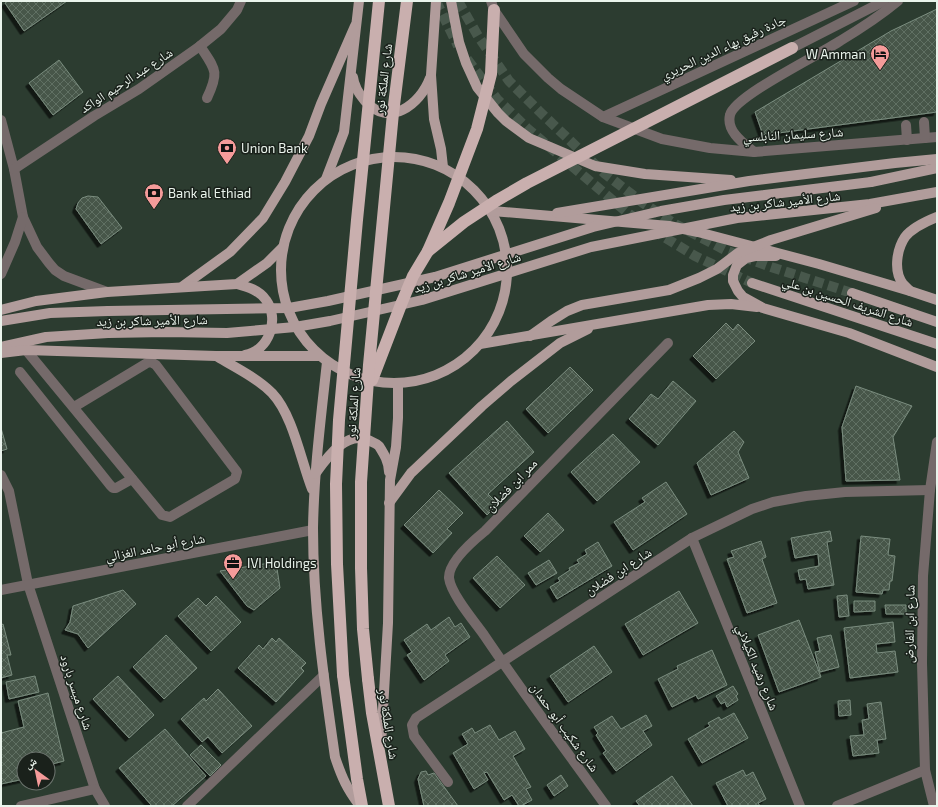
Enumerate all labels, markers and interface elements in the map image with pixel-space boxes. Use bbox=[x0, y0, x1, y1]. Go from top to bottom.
street label: جادة رفيق بهاء الدين الحريري bbox=[658, 11, 790, 86]
street label: شارع الملكة نور bbox=[371, 43, 397, 117]
hotel icon: W Amman bbox=[869, 43, 891, 71]
street label: شارع عبد الرحيم الواكد bbox=[77, 44, 176, 118]
place label: W Amman bbox=[806, 46, 866, 62]
street label: شارع سليمان النابلسي bbox=[742, 123, 844, 148]
bank icon: Union Bank bbox=[216, 137, 238, 165]
place label: Union Bank bbox=[241, 140, 308, 156]
bank icon: Bank al Ethiad bbox=[143, 182, 165, 210]
place label: Bank al Ethiad bbox=[168, 185, 251, 201]
street label: شارع الأمير شاكر بن زيد bbox=[729, 187, 841, 217]
street label: شارع الأمير شاكر بن زيد bbox=[411, 248, 523, 298]
street label: شارع الشريف الحسين بن علي bbox=[780, 272, 915, 333]
street label: شارع الأمير شاكر بن زيد bbox=[96, 311, 208, 331]
street label: شارع الملكة نور bbox=[342, 367, 365, 440]
street label: ممر ابن فضلان bbox=[482, 455, 541, 516]
street label: شارع أبو حامد الغزالي bbox=[104, 530, 207, 568]
street label: شارع ابن فضلان bbox=[582, 544, 655, 600]
office icon: IVI Holdings bbox=[222, 552, 244, 580]
place label: IVI Holdings bbox=[247, 555, 317, 571]
street label: شارع ابن الفارض bbox=[900, 585, 920, 663]
street label: شارع رشيد الكيلاني bbox=[730, 621, 783, 714]
street label: شارع ميسر بارود bbox=[55, 652, 97, 732]
street label: شارع شكيب أبو حمدان bbox=[526, 679, 603, 776]
street label: شارع الملكة نور bbox=[373, 686, 402, 761]
north arrow bbox=[16, 751, 56, 791]
text: ش bbox=[22, 753, 40, 773]

